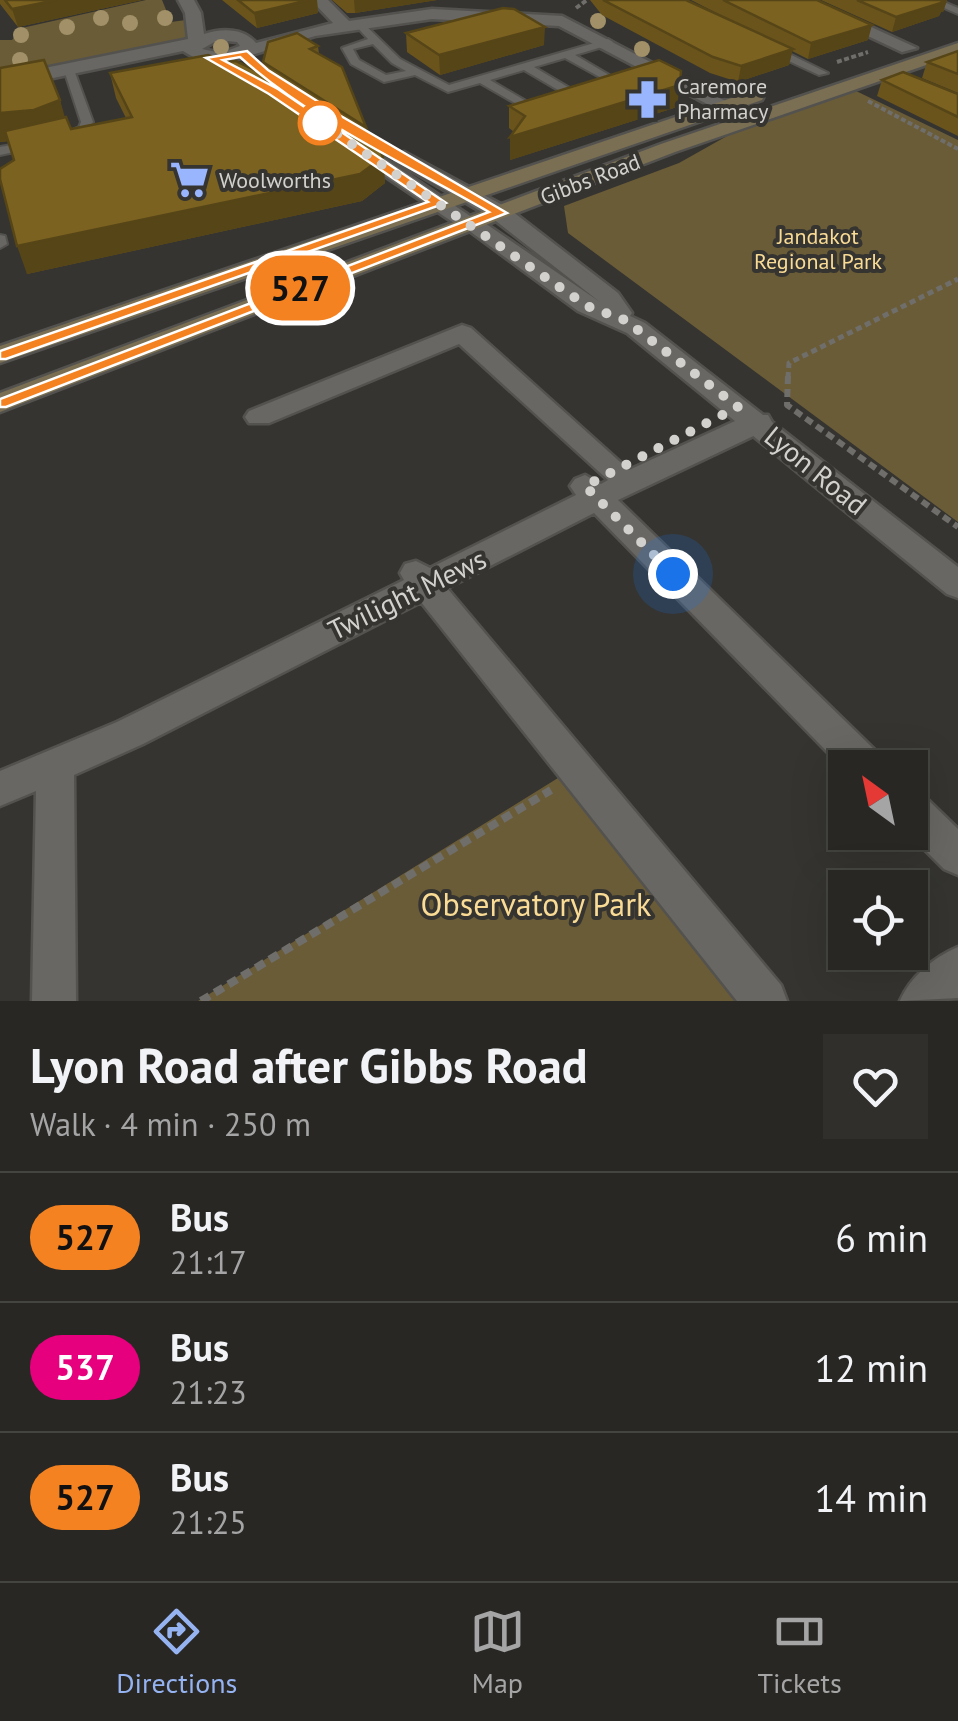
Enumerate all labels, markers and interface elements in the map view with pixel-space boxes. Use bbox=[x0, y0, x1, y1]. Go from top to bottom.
place label: Caremore Pharmacy bbox=[677, 72, 769, 125]
pharmacy icon: Caremore Pharmacy bbox=[626, 78, 668, 120]
unlabelled marker bbox=[299, 102, 341, 144]
street label: Gibbs Road bbox=[536, 147, 644, 211]
supermarket icon: Woolworths bbox=[168, 159, 210, 201]
place label: Woolworths bbox=[219, 166, 331, 194]
park label: Jandakot Regional Park bbox=[754, 222, 883, 275]
line badge: 527 bbox=[242, 256, 358, 320]
text: 527 bbox=[270, 265, 330, 311]
street label: Lyon Road bbox=[757, 417, 875, 523]
street label: Twilight Mews bbox=[322, 540, 492, 648]
your location bbox=[648, 549, 698, 599]
north arrow bbox=[828, 750, 928, 850]
map controls bbox=[828, 750, 928, 970]
button: locate bbox=[828, 870, 928, 970]
park label: Observatory Park bbox=[421, 883, 652, 925]
text: Lyon Road after Gibbs Road bbox=[30, 1034, 588, 1096]
button: heart bbox=[823, 1034, 928, 1139]
text: Walk · 4 min · 250 m bbox=[30, 1103, 311, 1145]
text: Bus bbox=[170, 1192, 229, 1241]
text: 6 min bbox=[835, 1213, 928, 1262]
text: 527 bbox=[55, 1214, 115, 1260]
text: 21:17 bbox=[170, 1241, 247, 1283]
text: Bus bbox=[170, 1322, 229, 1371]
text: 12 min bbox=[815, 1343, 928, 1392]
text: 537 bbox=[55, 1344, 115, 1390]
text: 21:23 bbox=[170, 1371, 247, 1413]
text: Bus bbox=[170, 1452, 229, 1501]
text: 14 min bbox=[815, 1473, 928, 1522]
text: 527 bbox=[55, 1474, 115, 1520]
text: 21:25 bbox=[170, 1501, 247, 1543]
tab: Directions bbox=[116, 1604, 237, 1701]
tab: Map bbox=[470, 1604, 525, 1701]
tab: Tickets bbox=[757, 1604, 842, 1701]

